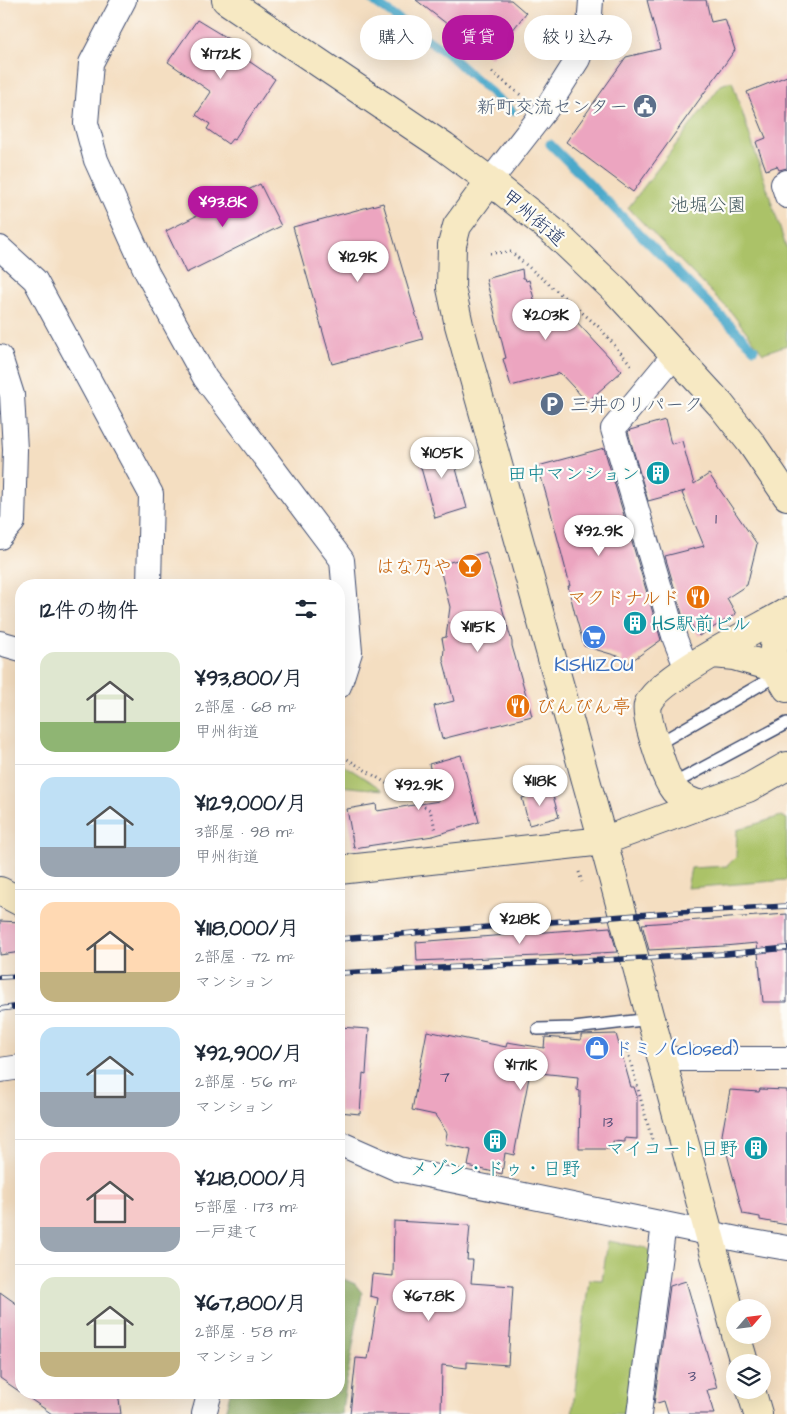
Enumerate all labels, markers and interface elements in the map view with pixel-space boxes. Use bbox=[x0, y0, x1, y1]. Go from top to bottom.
chip: 購入 bbox=[360, 15, 432, 60]
chip: 賃貸 bbox=[442, 15, 514, 60]
chip: 絞り込み bbox=[524, 15, 632, 60]
pin: ¥172K bbox=[186, 38, 256, 80]
text: ¥172K bbox=[201, 43, 241, 65]
public building icon: 新町交流センター bbox=[632, 93, 658, 119]
place label: 新町交流センター bbox=[477, 94, 628, 121]
street label: 甲州街道 bbox=[495, 183, 571, 253]
pin: ¥93.8K bbox=[182, 186, 264, 228]
text: ¥93.8K bbox=[199, 191, 247, 213]
park label: 池堀公園 bbox=[670, 192, 746, 219]
pin: ¥129K bbox=[323, 240, 393, 283]
text: ¥129K bbox=[339, 246, 377, 268]
pin: ¥203K bbox=[511, 298, 581, 341]
text: ¥203K bbox=[523, 304, 569, 326]
parking icon: 三井のリパーク bbox=[539, 391, 565, 417]
place label: 三井のリパーク bbox=[570, 392, 703, 419]
pin: ¥105K bbox=[407, 436, 477, 479]
text: ¥105K bbox=[421, 442, 463, 464]
building icon: 田中マンション bbox=[645, 460, 671, 486]
place label: 田中マンション bbox=[508, 461, 640, 488]
house number: 1 bbox=[715, 508, 717, 530]
pin: ¥92.9K bbox=[558, 514, 640, 557]
text: ¥92.9K bbox=[575, 520, 623, 542]
bar icon: はな乃や bbox=[457, 553, 483, 579]
place label: はな乃や bbox=[376, 554, 452, 581]
restaurant icon: マクドナルド bbox=[685, 584, 711, 610]
place label: マクドナルド bbox=[568, 585, 680, 612]
icon: filters bbox=[292, 595, 320, 623]
text: 12件の物件 bbox=[40, 596, 139, 625]
pin: ¥115K bbox=[443, 610, 513, 653]
building icon: HS駅前ビル bbox=[622, 610, 648, 636]
place label: HS駅前ビル bbox=[652, 611, 751, 638]
text: ¥115K bbox=[461, 616, 495, 638]
supermarket icon: KISHIZOU bbox=[581, 624, 607, 650]
place label: KISHIZOU bbox=[554, 652, 634, 679]
text: ¥93,800/月 bbox=[195, 664, 303, 693]
icon: home bbox=[80, 672, 140, 732]
restaurant icon: びんびん亭 bbox=[505, 693, 531, 719]
place label: びんびん亭 bbox=[536, 694, 631, 721]
text: 2部屋 · 68 m² bbox=[195, 696, 297, 718]
text: 甲州街道 bbox=[195, 721, 259, 743]
pin: ¥118K bbox=[505, 764, 575, 807]
pin: ¥92.9K bbox=[378, 768, 460, 811]
text: ¥118K bbox=[524, 770, 556, 792]
text: ¥92.9K bbox=[395, 774, 443, 796]
text: ¥129,000/月 bbox=[195, 789, 307, 818]
icon: home bbox=[80, 797, 140, 857]
text: 3部屋 · 98 m² bbox=[195, 821, 295, 843]
text: 甲州街道 bbox=[195, 846, 259, 868]
pin: ¥218K bbox=[485, 902, 555, 945]
text: ¥218K bbox=[500, 908, 540, 930]
text: ¥118,000/月 bbox=[195, 914, 299, 943]
icon: home bbox=[80, 922, 140, 982]
text: 2部屋 · 72 m² bbox=[195, 946, 295, 968]
text: マンション bbox=[195, 971, 274, 993]
shop icon: ドミノ(closed) bbox=[584, 1035, 610, 1061]
place label: ドミノ(closed) bbox=[614, 1036, 739, 1063]
text: ¥92,900/月 bbox=[195, 1039, 303, 1068]
icon: home bbox=[80, 1047, 140, 1107]
pin: ¥171K bbox=[486, 1048, 556, 1091]
text: ¥171K bbox=[505, 1054, 537, 1076]
house number: 7 bbox=[440, 1066, 450, 1088]
text: 2部屋 · 56 m² bbox=[195, 1071, 297, 1093]
text: マンション bbox=[195, 1096, 274, 1118]
house number: 13 bbox=[603, 1111, 613, 1133]
building icon: メゾン・ドゥ・日野 bbox=[482, 1128, 508, 1154]
building icon: マイコート日野 bbox=[743, 1135, 769, 1161]
place label: マイコート日野 bbox=[606, 1136, 738, 1163]
place label: メゾン・ドゥ・日野 bbox=[409, 1156, 581, 1183]
text: ¥218,000/月 bbox=[195, 1164, 309, 1193]
icon: home bbox=[80, 1172, 140, 1232]
text: 5部屋 · 173 m² bbox=[195, 1196, 298, 1218]
text: 一戸建て bbox=[195, 1221, 259, 1243]
pin: ¥67.8K bbox=[388, 1280, 470, 1322]
text: ¥67.8K bbox=[404, 1285, 454, 1307]
text: ¥67,800/月 bbox=[195, 1289, 307, 1318]
icon: home bbox=[80, 1297, 140, 1357]
north arrow bbox=[726, 1299, 771, 1344]
map controls bbox=[726, 1299, 771, 1399]
text: 2部屋 · 58 m² bbox=[195, 1321, 298, 1343]
text: マンション bbox=[195, 1346, 274, 1368]
button: layers bbox=[726, 1354, 771, 1399]
house number: 3 bbox=[688, 1365, 696, 1387]

